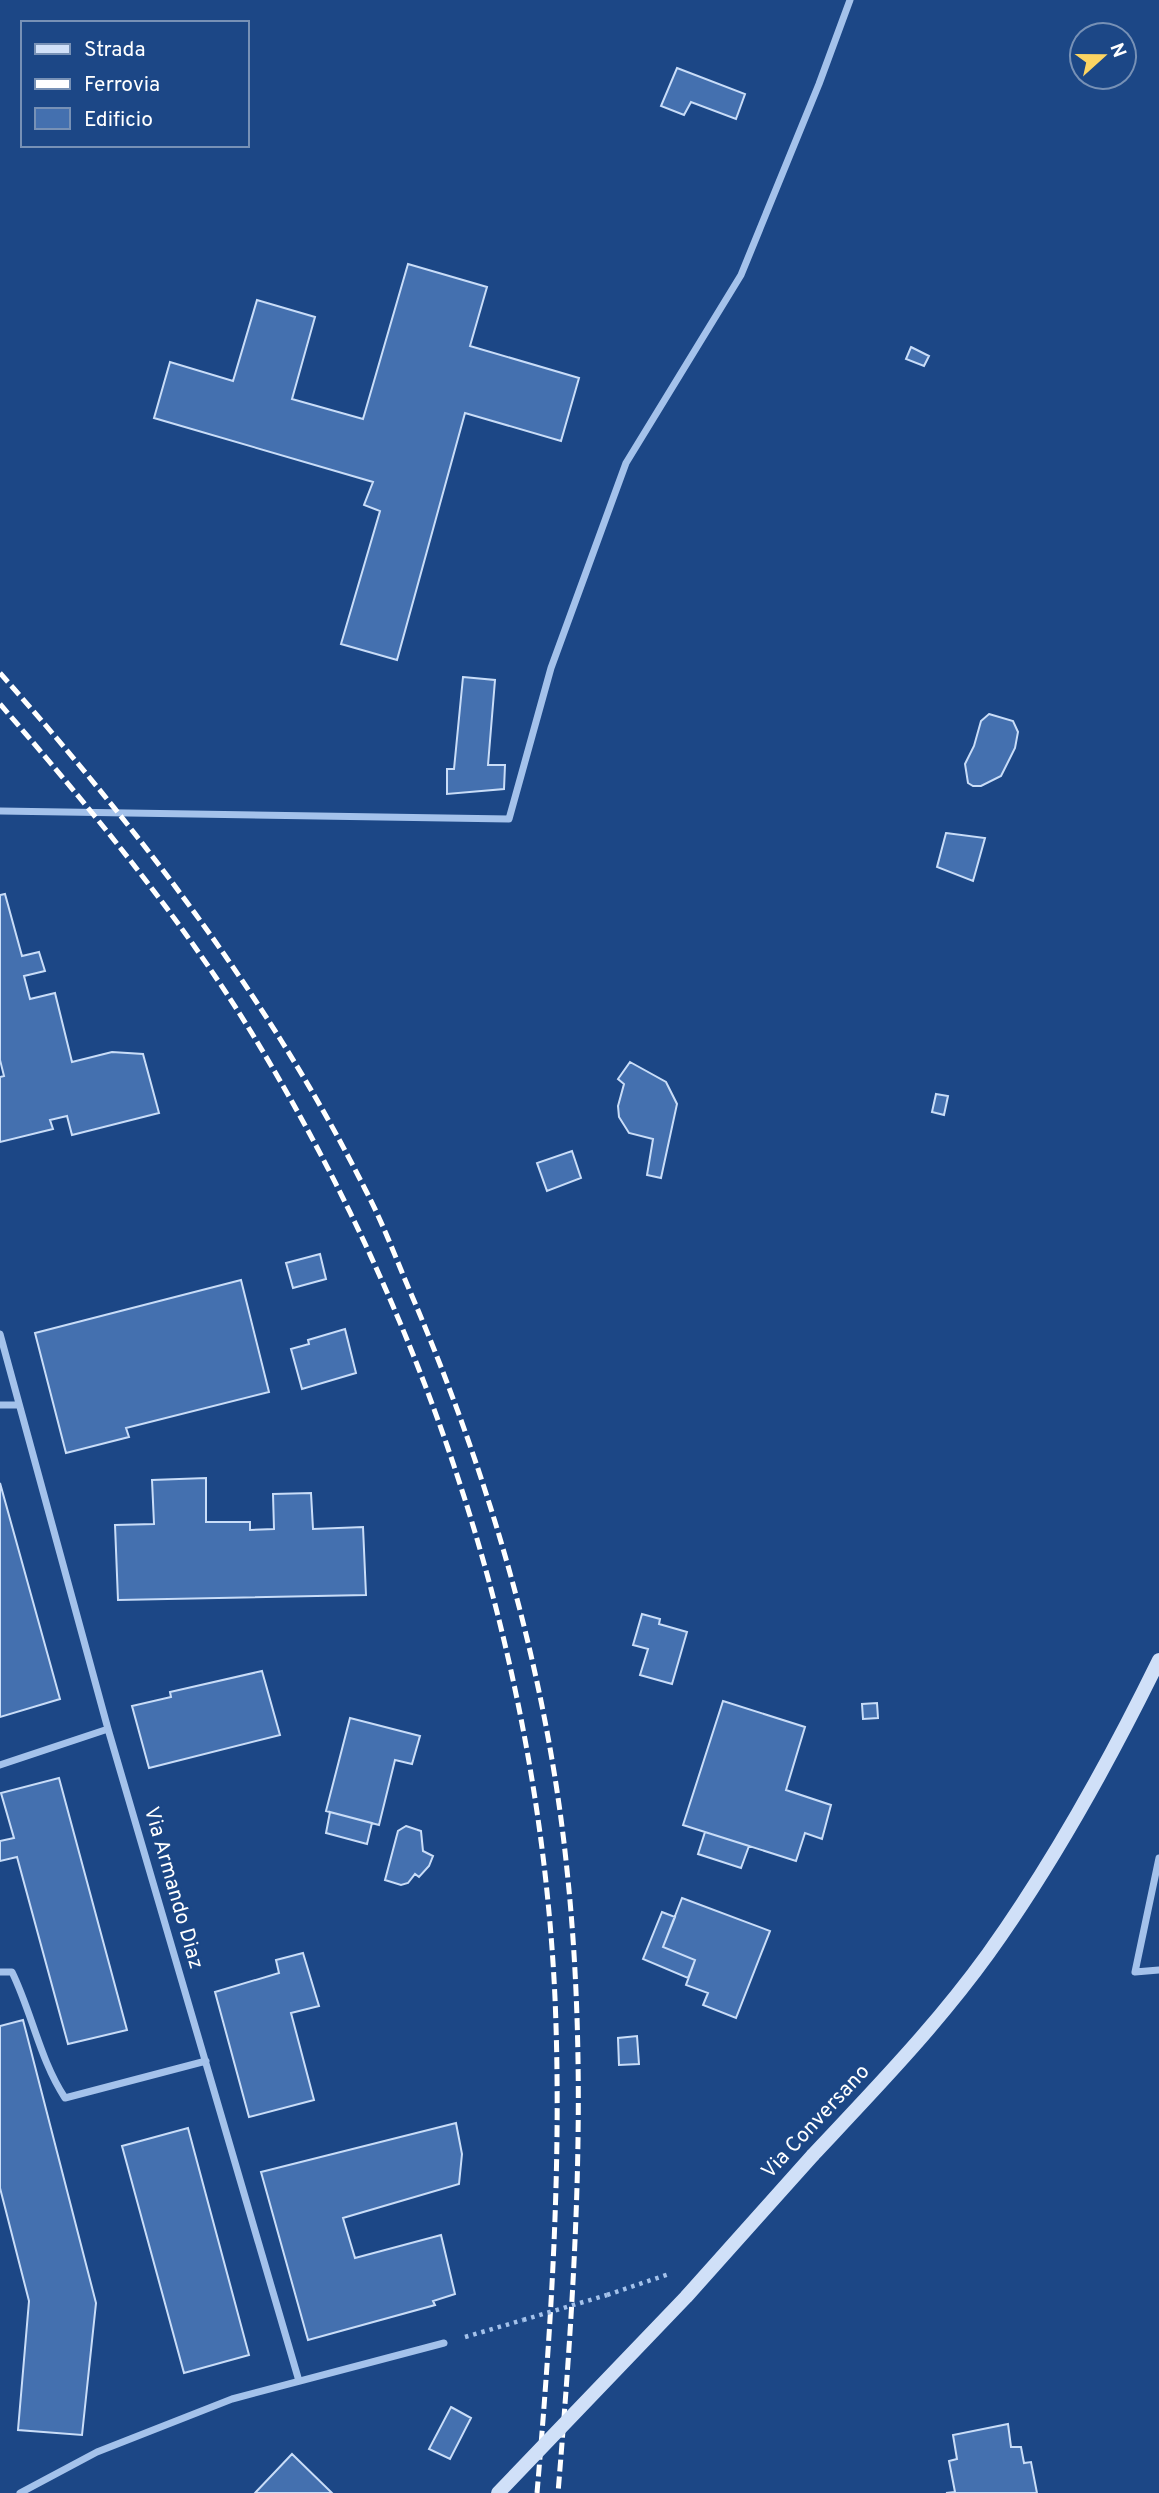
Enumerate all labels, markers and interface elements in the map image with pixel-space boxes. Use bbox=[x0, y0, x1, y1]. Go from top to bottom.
legend bbox=[21, 21, 248, 147]
north arrow bbox=[1068, 21, 1138, 91]
text: Strada bbox=[84, 37, 145, 64]
text: N bbox=[1103, 40, 1131, 61]
text: Ferrovia bbox=[84, 72, 160, 99]
text: Edificio bbox=[84, 107, 153, 134]
street label: Via Armando Diaz bbox=[137, 1804, 209, 1972]
street label: Via Conversano bbox=[756, 2059, 876, 2185]

